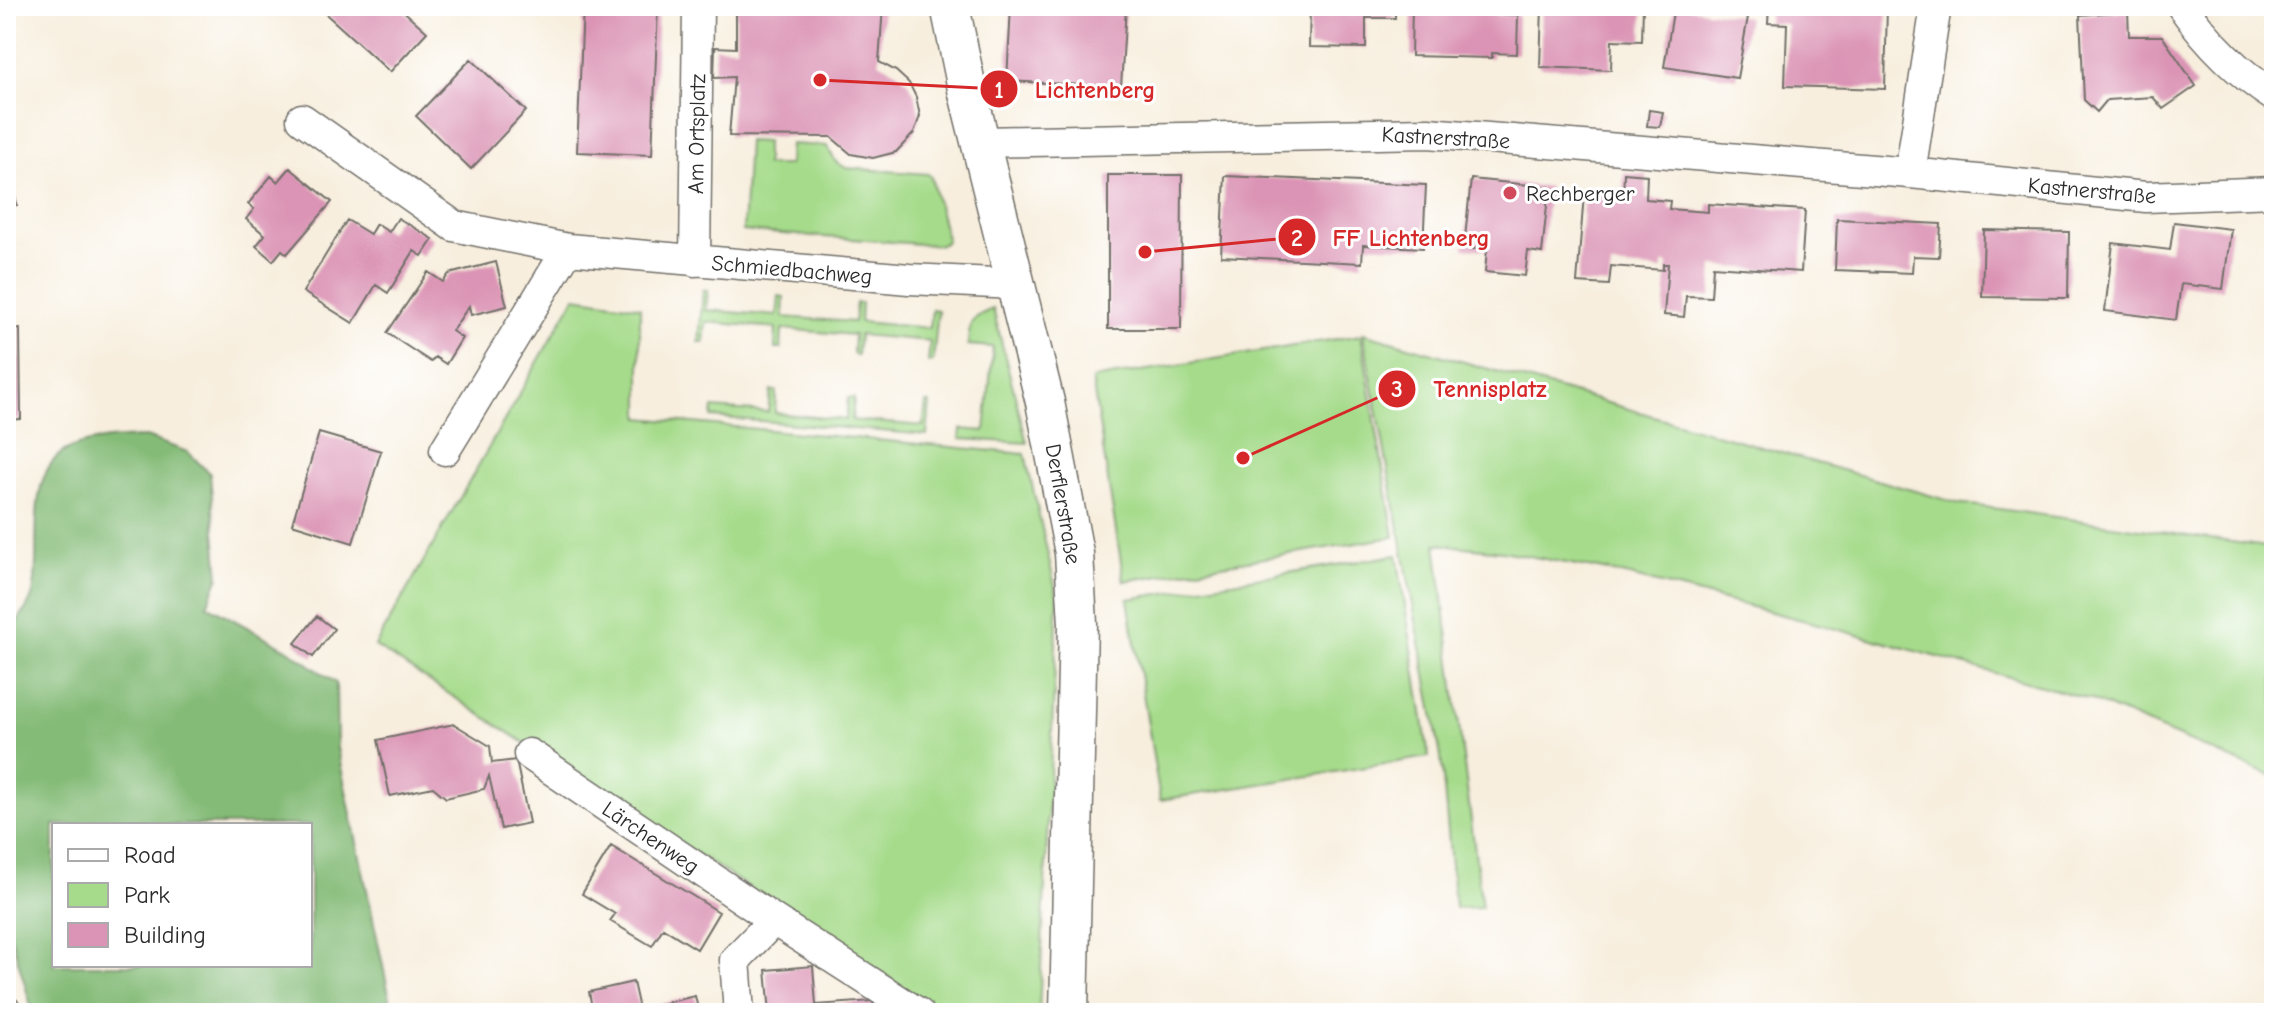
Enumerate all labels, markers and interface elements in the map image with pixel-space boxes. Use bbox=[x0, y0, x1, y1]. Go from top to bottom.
callout: Lichtenberg bbox=[979, 65, 1172, 113]
street label: Am Ortsplatz bbox=[683, 73, 711, 194]
text: 1 bbox=[994, 76, 1004, 104]
text: Lichtenberg bbox=[1035, 76, 1155, 104]
street label: Kastnerstraße bbox=[1381, 122, 1511, 154]
street label: Kastnerstraße bbox=[2027, 172, 2157, 210]
place label: Rechberger bbox=[1526, 181, 1635, 207]
marker: Rechberger bbox=[1501, 184, 1519, 202]
callout: FF Lichtenberg bbox=[1277, 213, 1506, 261]
text: 2 bbox=[1291, 224, 1303, 252]
text: FF Lichtenberg bbox=[1332, 224, 1490, 252]
street label: Schmiedbachweg bbox=[710, 250, 873, 290]
callout: Tennisplatz bbox=[1377, 365, 1562, 413]
text: 3 bbox=[1391, 375, 1403, 403]
text: Tennisplatz bbox=[1433, 375, 1547, 403]
street label: Derflerstraße bbox=[1040, 442, 1086, 567]
street label: Lärchenweg bbox=[597, 796, 704, 880]
legend bbox=[52, 823, 312, 967]
text: Road bbox=[124, 841, 176, 869]
text: Park bbox=[124, 881, 170, 909]
text: Building bbox=[124, 921, 206, 949]

